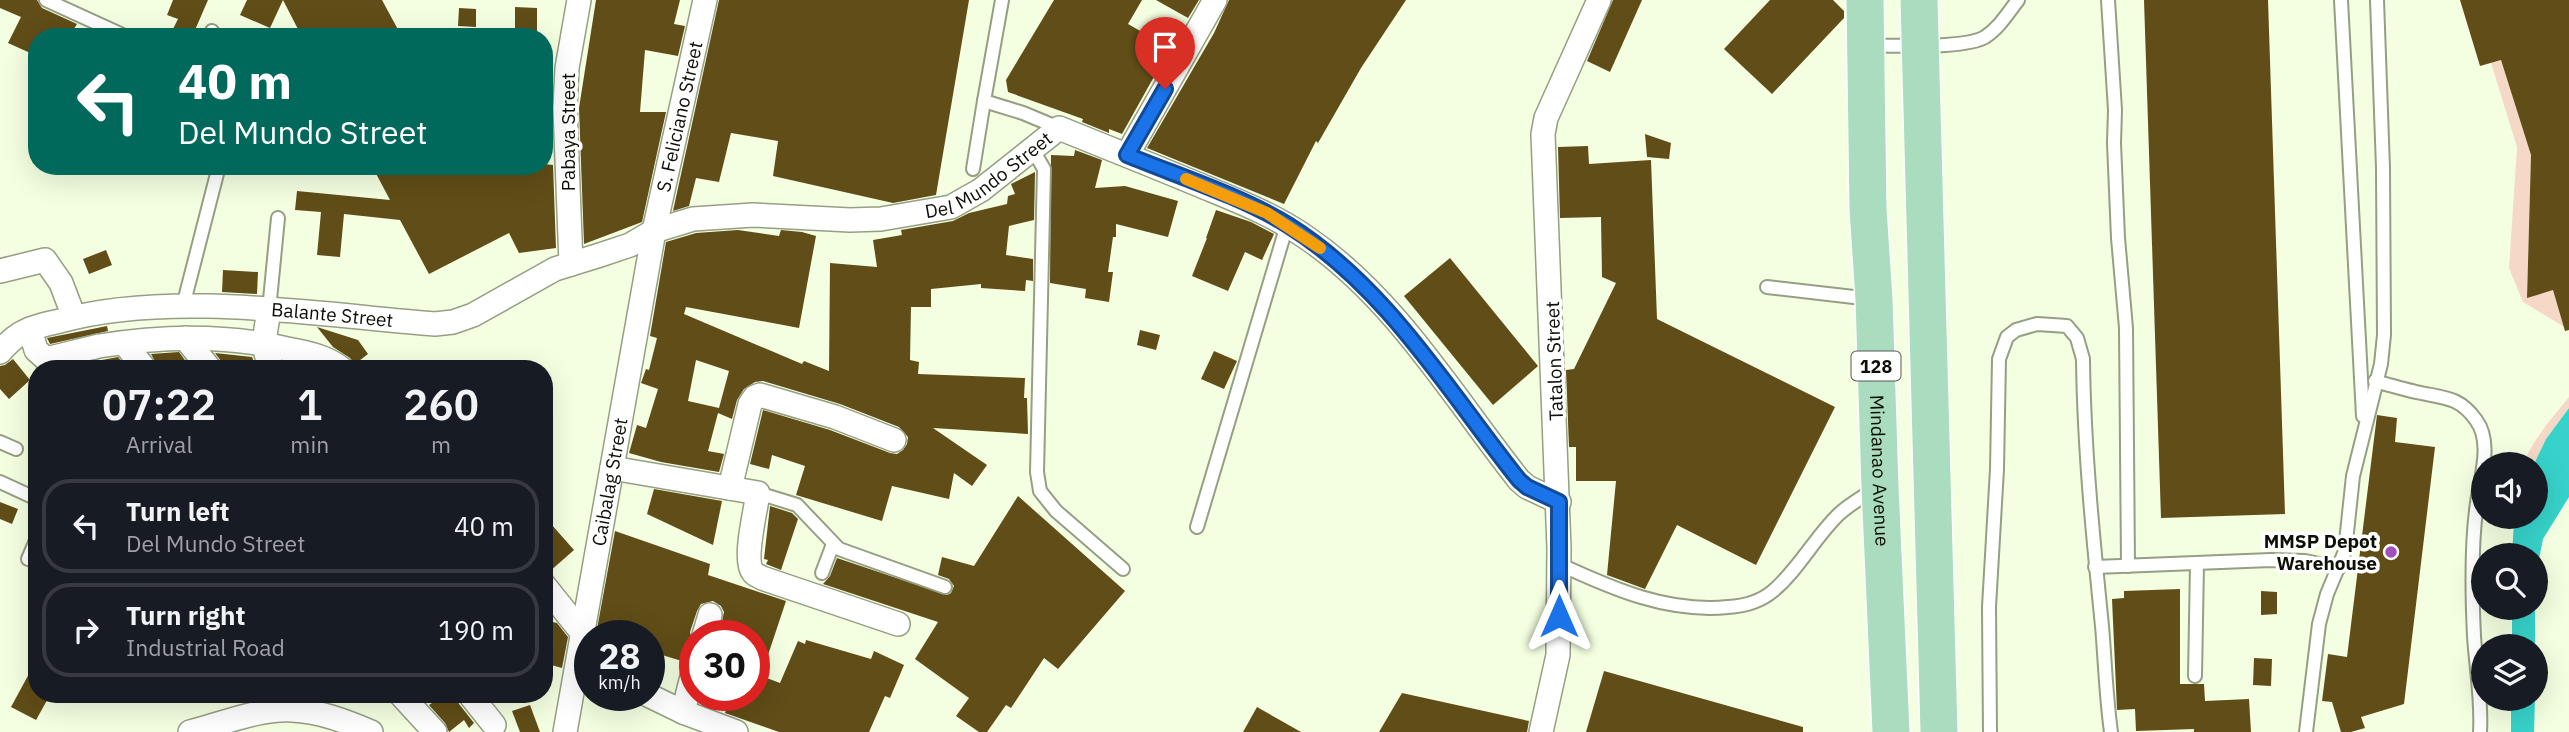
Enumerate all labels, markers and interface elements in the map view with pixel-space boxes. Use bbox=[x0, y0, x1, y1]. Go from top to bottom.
pin bbox=[1135, 17, 1195, 89]
icon: arrive bbox=[1146, 28, 1184, 66]
street label: S. Feliciano Street bbox=[651, 39, 708, 194]
text: 40 m bbox=[178, 49, 292, 112]
icon: left bbox=[63, 56, 154, 147]
street label: Pabaya Street bbox=[556, 73, 580, 191]
text: Del Mundo Street bbox=[178, 111, 427, 153]
street label: Del Mundo Street bbox=[923, 126, 1057, 223]
street label: Balante Street bbox=[270, 297, 394, 332]
street label: Tatalon Street bbox=[1540, 301, 1568, 421]
road number: 128 bbox=[1852, 352, 1900, 380]
text: 07:22 bbox=[102, 377, 216, 432]
text: 1 bbox=[297, 377, 322, 432]
text: 260 bbox=[403, 377, 479, 432]
street label: Mindanao Avenue bbox=[1865, 394, 1895, 547]
street label: Caibalag Street bbox=[586, 416, 633, 548]
text: Arrival bbox=[126, 429, 193, 459]
text: min bbox=[290, 429, 329, 459]
text: m bbox=[431, 429, 451, 459]
map controls bbox=[2471, 452, 2548, 711]
button: sound bbox=[2471, 452, 2548, 529]
text: Turn left bbox=[126, 494, 229, 528]
icon: left bbox=[67, 507, 105, 545]
text: 40 m bbox=[454, 509, 514, 543]
text: Del Mundo Street bbox=[126, 528, 305, 558]
place label: MMSP Depot Warehouse bbox=[2264, 529, 2377, 575]
button: search bbox=[2471, 543, 2548, 620]
marker: MMSP Depot Warehouse bbox=[2383, 544, 2399, 560]
position arrow bbox=[1522, 579, 1596, 653]
text: Turn right bbox=[126, 598, 245, 632]
icon: right bbox=[67, 611, 105, 649]
text: 190 m bbox=[438, 613, 514, 647]
speed limit sign: 30 bbox=[679, 620, 770, 711]
text: Industrial Road bbox=[126, 632, 285, 662]
text: 28 bbox=[598, 633, 641, 679]
button: layers bbox=[2471, 634, 2548, 711]
text: km/h bbox=[598, 671, 641, 694]

